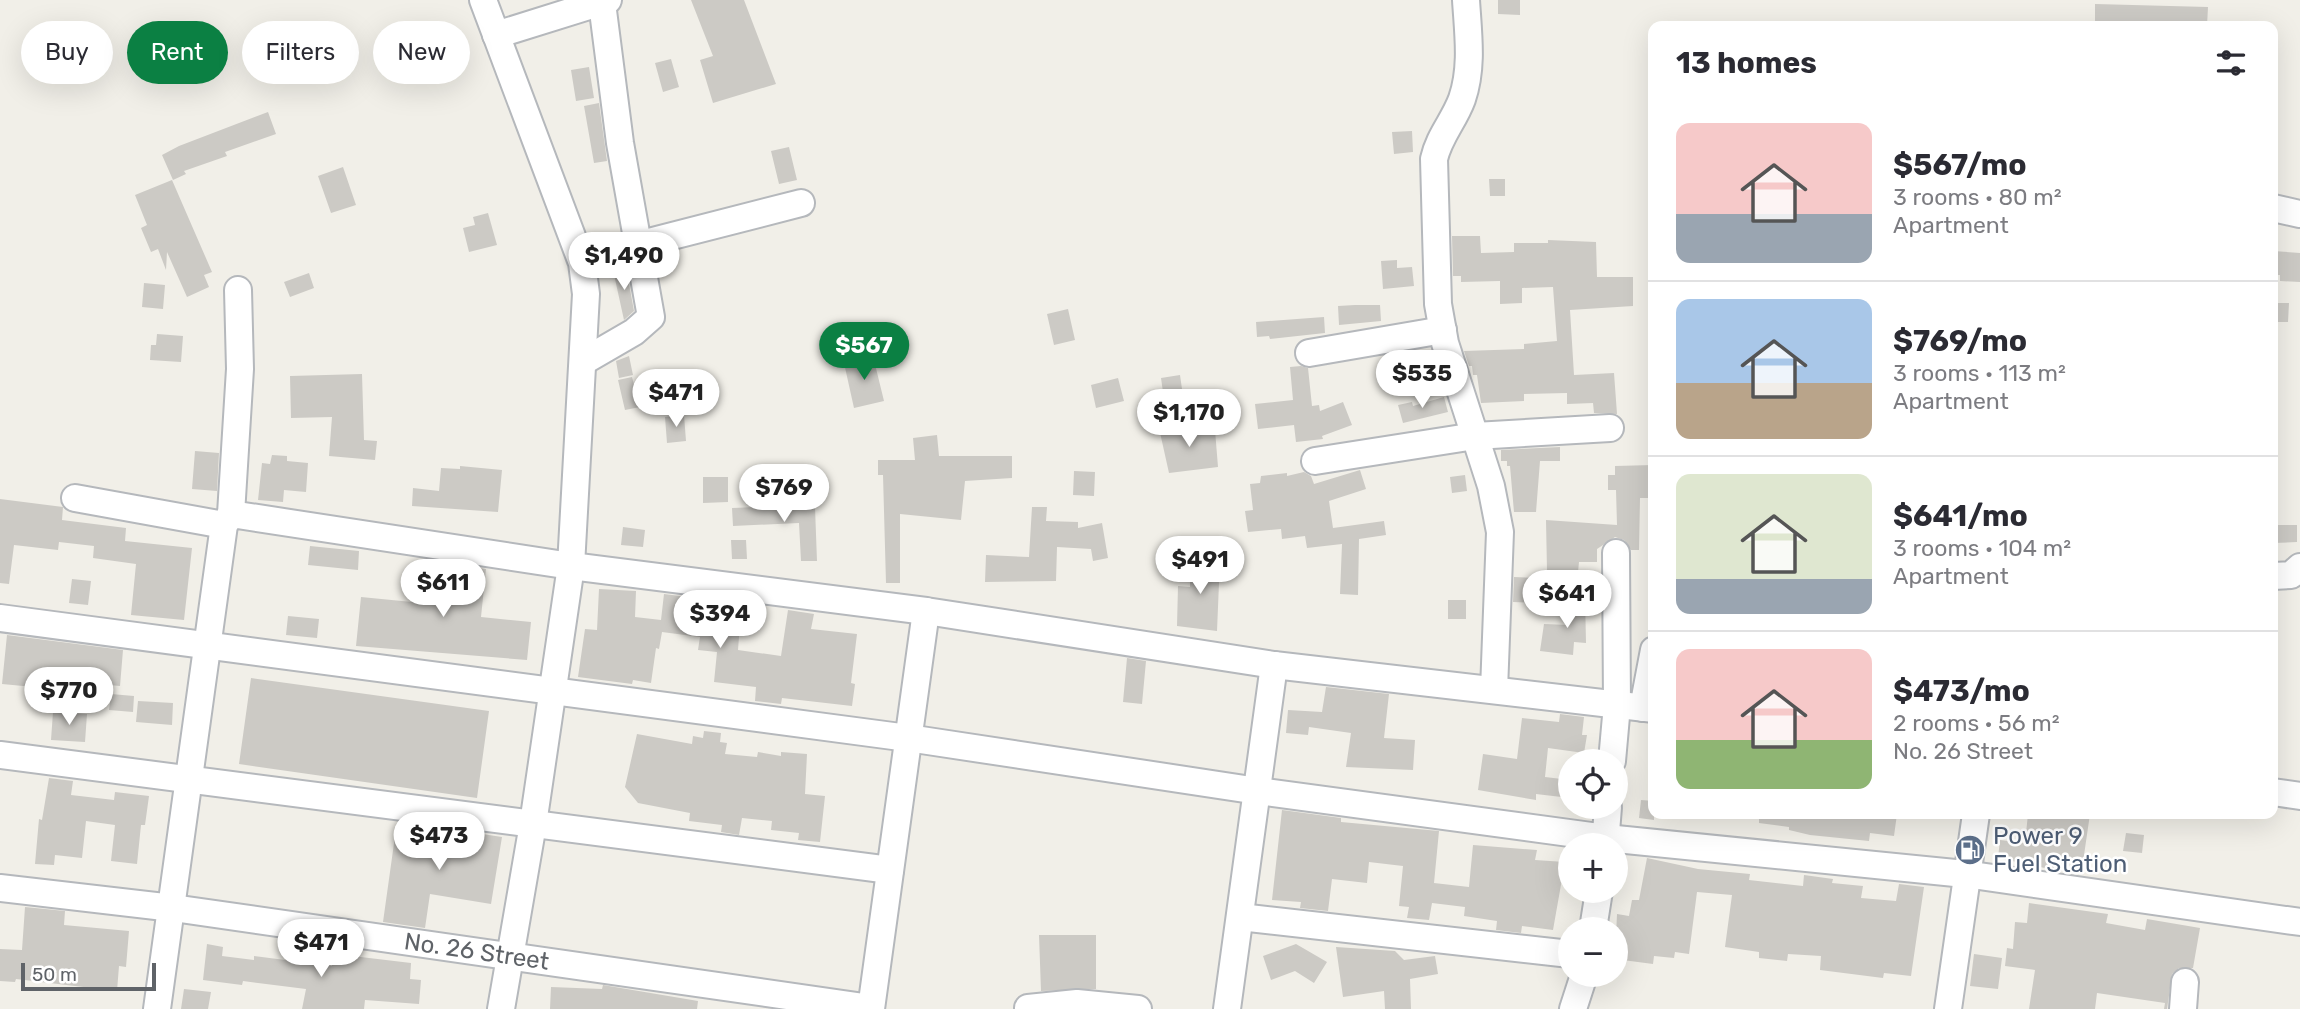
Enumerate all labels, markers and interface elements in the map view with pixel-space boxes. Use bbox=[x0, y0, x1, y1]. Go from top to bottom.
chip: Buy bbox=[21, 21, 113, 84]
chip: Rent bbox=[127, 21, 228, 84]
chip: Filters bbox=[242, 21, 359, 84]
chip: New bbox=[373, 21, 470, 84]
icon: filters bbox=[2212, 44, 2250, 82]
text: 13 homes bbox=[1676, 45, 1817, 81]
text: $567/mo bbox=[1893, 147, 2027, 183]
icon: home bbox=[1732, 151, 1816, 235]
text: 3 rooms · 80 m² bbox=[1893, 183, 2062, 211]
text: Apartment bbox=[1893, 211, 2009, 239]
pin: $1,490 bbox=[567, 232, 681, 292]
text: $1,490 bbox=[584, 241, 664, 269]
pin: $567 bbox=[823, 322, 905, 382]
text: $769/mo bbox=[1893, 323, 2027, 359]
icon: home bbox=[1732, 327, 1816, 411]
text: $567 bbox=[835, 331, 893, 359]
pin: $535 bbox=[1381, 350, 1463, 410]
text: $535 bbox=[1392, 359, 1452, 387]
text: 3 rooms · 113 m² bbox=[1893, 359, 2066, 387]
pin: $471 bbox=[635, 370, 717, 429]
text: $471 bbox=[648, 378, 704, 406]
text: Apartment bbox=[1893, 387, 2009, 415]
pin: $1,170 bbox=[1132, 390, 1246, 449]
text: $1,170 bbox=[1153, 398, 1225, 426]
pin: $769 bbox=[743, 464, 825, 524]
text: $769 bbox=[755, 473, 813, 501]
text: $641/mo bbox=[1893, 498, 2028, 534]
icon: home bbox=[1732, 502, 1816, 586]
text: 3 rooms · 104 m² bbox=[1893, 534, 2071, 562]
pin: $491 bbox=[1159, 536, 1241, 596]
text: $491 bbox=[1171, 545, 1229, 573]
pin: $611 bbox=[402, 560, 484, 619]
text: Apartment bbox=[1893, 562, 2009, 590]
text: $611 bbox=[417, 568, 469, 596]
pin: $641 bbox=[1526, 570, 1608, 630]
text: $641 bbox=[1539, 579, 1595, 607]
pin: $394 bbox=[679, 590, 761, 650]
text: $394 bbox=[690, 599, 750, 627]
pin: $770 bbox=[28, 668, 110, 727]
text: $473/mo bbox=[1893, 673, 2030, 709]
text: $770 bbox=[40, 676, 98, 704]
icon: home bbox=[1732, 677, 1816, 761]
text: 2 rooms · 56 m² bbox=[1893, 709, 2060, 737]
text: No. 26 Street bbox=[1893, 737, 2033, 765]
map controls bbox=[1558, 749, 1628, 987]
button: locate bbox=[1558, 749, 1628, 819]
pin: $473 bbox=[398, 812, 480, 872]
text: $473 bbox=[410, 821, 468, 849]
place label: Power 9 Fuel Station bbox=[1993, 822, 2127, 878]
button: + bbox=[1558, 833, 1628, 903]
fuel station icon: Power 9 Fuel Station bbox=[1953, 833, 1987, 867]
button: − bbox=[1558, 917, 1628, 987]
pin: $471 bbox=[280, 920, 362, 979]
street label: No. 26 Street bbox=[402, 927, 551, 976]
text: $471 bbox=[293, 928, 349, 956]
scale bar bbox=[21, 960, 156, 992]
text: 50 m bbox=[32, 963, 77, 986]

